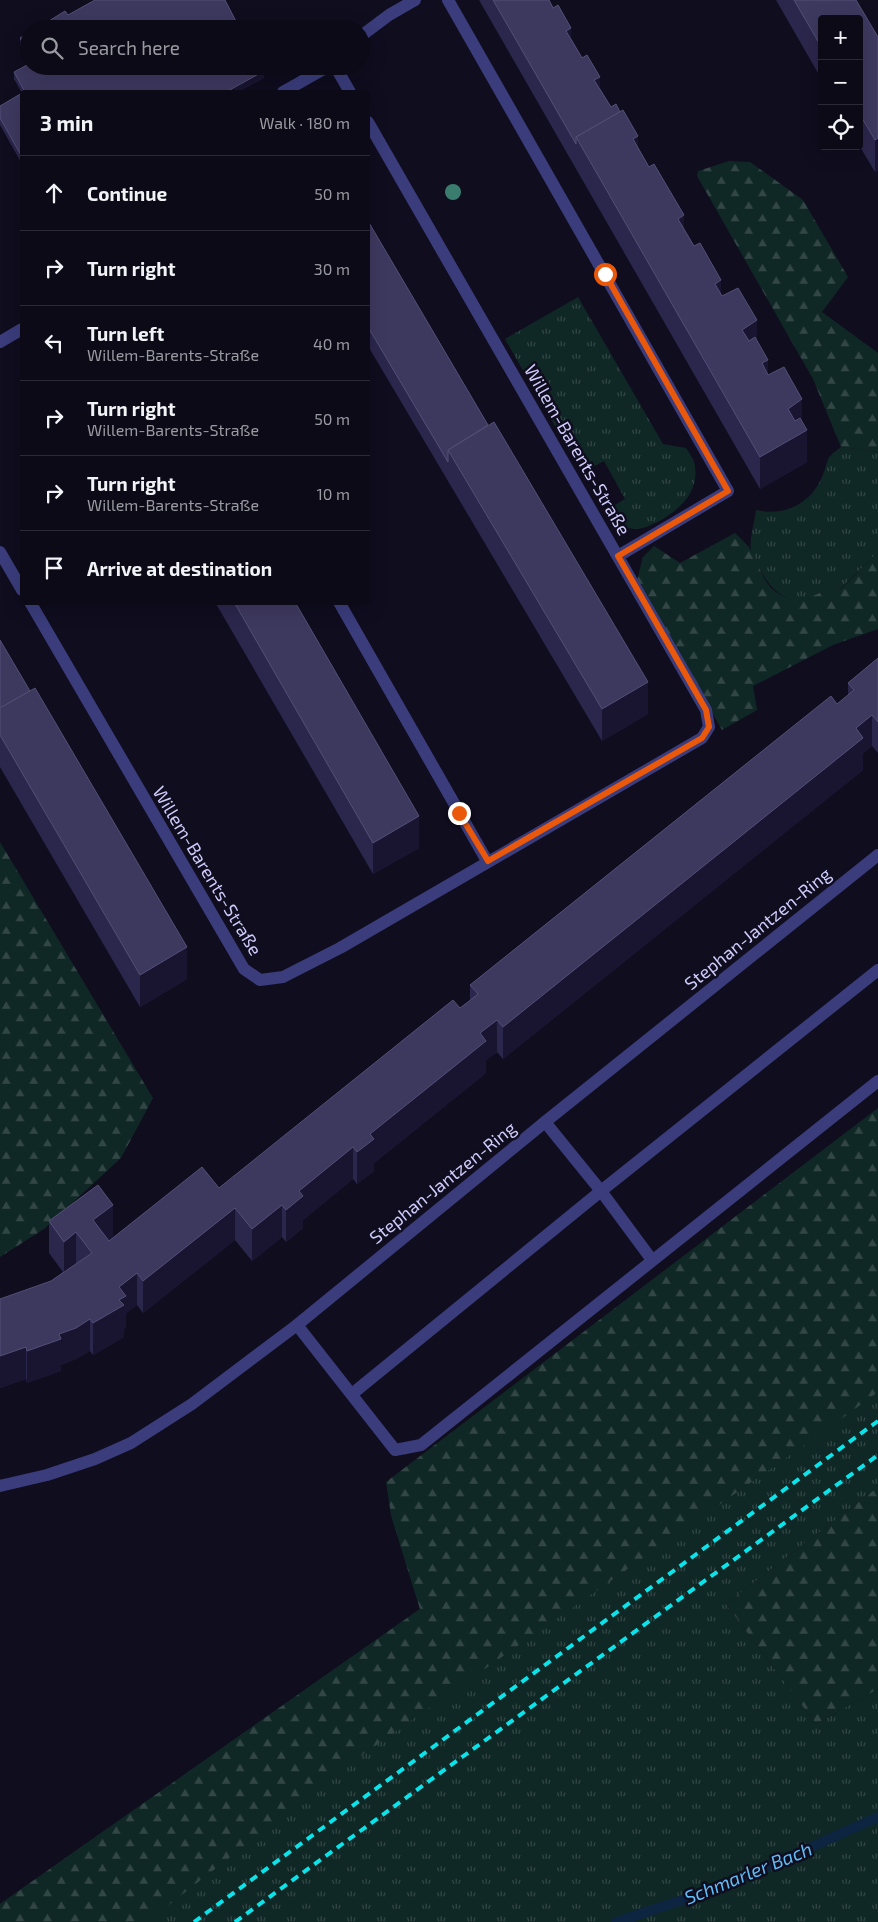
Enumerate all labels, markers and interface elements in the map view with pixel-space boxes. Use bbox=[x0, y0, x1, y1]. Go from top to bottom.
map controls bbox=[818, 15, 863, 150]
button: + bbox=[818, 15, 863, 60]
search box bbox=[20, 20, 370, 75]
icon: search bbox=[38, 34, 66, 62]
text: Search here bbox=[78, 36, 180, 59]
button: − bbox=[818, 60, 863, 105]
button: locate bbox=[818, 105, 863, 150]
text: 3 min bbox=[40, 110, 93, 135]
text: Walk · 180 m bbox=[259, 113, 350, 132]
icon: ahead bbox=[40, 179, 68, 207]
text: Continue bbox=[87, 182, 167, 205]
text: 50 m bbox=[314, 184, 350, 203]
icon: right bbox=[40, 254, 68, 282]
text: Turn right bbox=[87, 257, 175, 280]
text: 30 m bbox=[314, 259, 350, 278]
route start bbox=[594, 263, 617, 286]
text: Turn left bbox=[87, 322, 164, 345]
icon: left bbox=[40, 329, 68, 357]
text: 40 m bbox=[313, 334, 350, 353]
text: Willem-Barents-Straße bbox=[87, 345, 259, 364]
street label: Willem-Barents-Straße bbox=[520, 360, 636, 539]
text: Turn right bbox=[87, 397, 175, 420]
icon: right bbox=[40, 404, 68, 432]
text: 50 m bbox=[314, 409, 350, 428]
text: Willem-Barents-Straße bbox=[87, 420, 259, 439]
text: Turn right bbox=[87, 472, 175, 495]
icon: right bbox=[40, 479, 68, 507]
text: 10 m bbox=[316, 484, 350, 503]
text: Willem-Barents-Straße bbox=[87, 495, 259, 514]
icon: arrive bbox=[40, 554, 68, 582]
text: Arrive at destination bbox=[87, 557, 272, 580]
street label: Willem-Barents-Straße bbox=[149, 782, 267, 959]
route end bbox=[448, 802, 471, 825]
street label: Stephan-Jantzen-Ring bbox=[680, 862, 835, 994]
street label: Stephan-Jantzen-Ring bbox=[365, 1116, 520, 1248]
water label: Schmarler Bach bbox=[681, 1836, 815, 1909]

